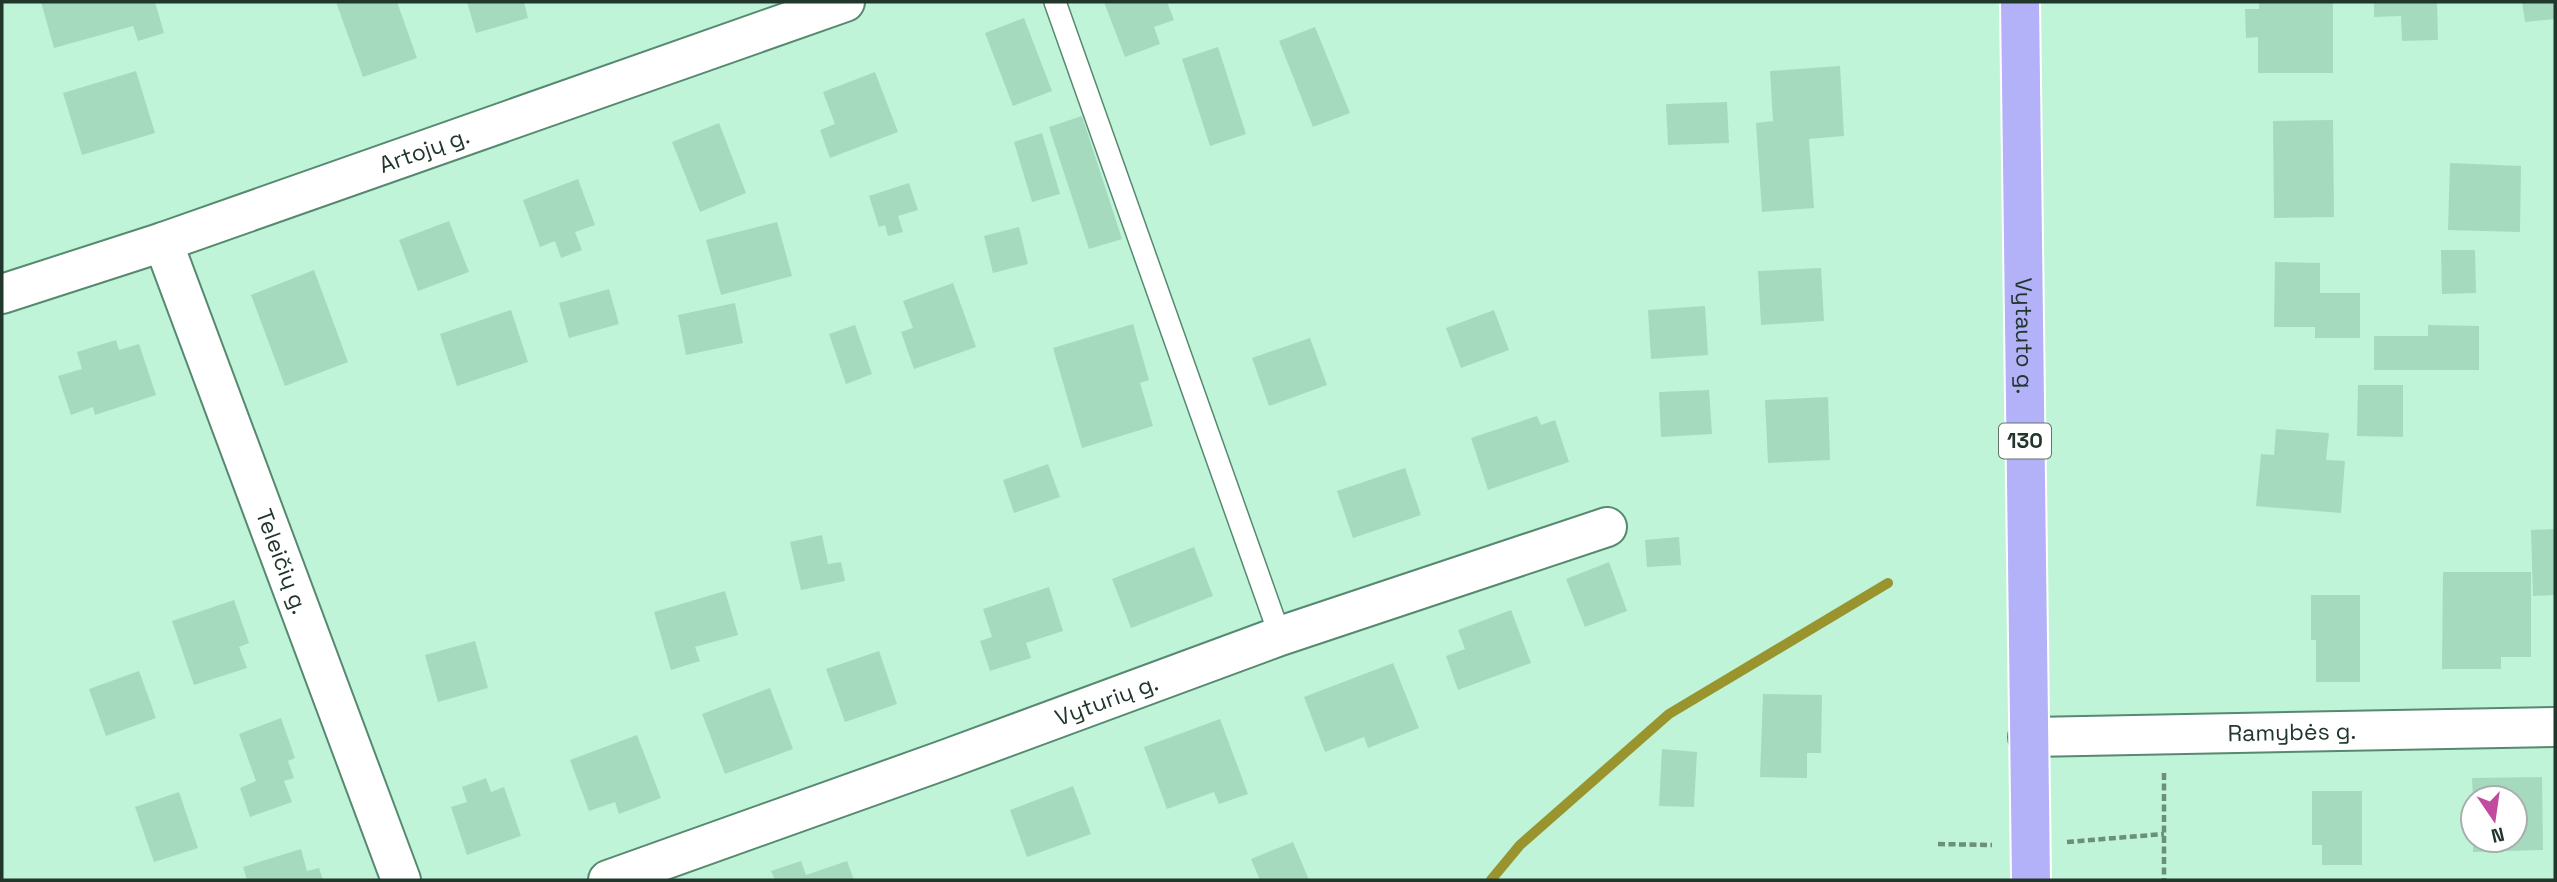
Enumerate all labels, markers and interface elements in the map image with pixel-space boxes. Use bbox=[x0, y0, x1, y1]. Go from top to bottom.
street label: Artojų g. bbox=[375, 120, 473, 180]
street label: Vytauto g. bbox=[2008, 278, 2040, 394]
road number: 130 bbox=[1999, 424, 2051, 458]
street label: Teleičių g. bbox=[249, 505, 315, 618]
street label: Vyturių g. bbox=[1051, 667, 1162, 733]
street label: Ramybės g. bbox=[2227, 716, 2356, 748]
north arrow bbox=[2459, 784, 2529, 854]
text: N bbox=[2489, 821, 2507, 849]

